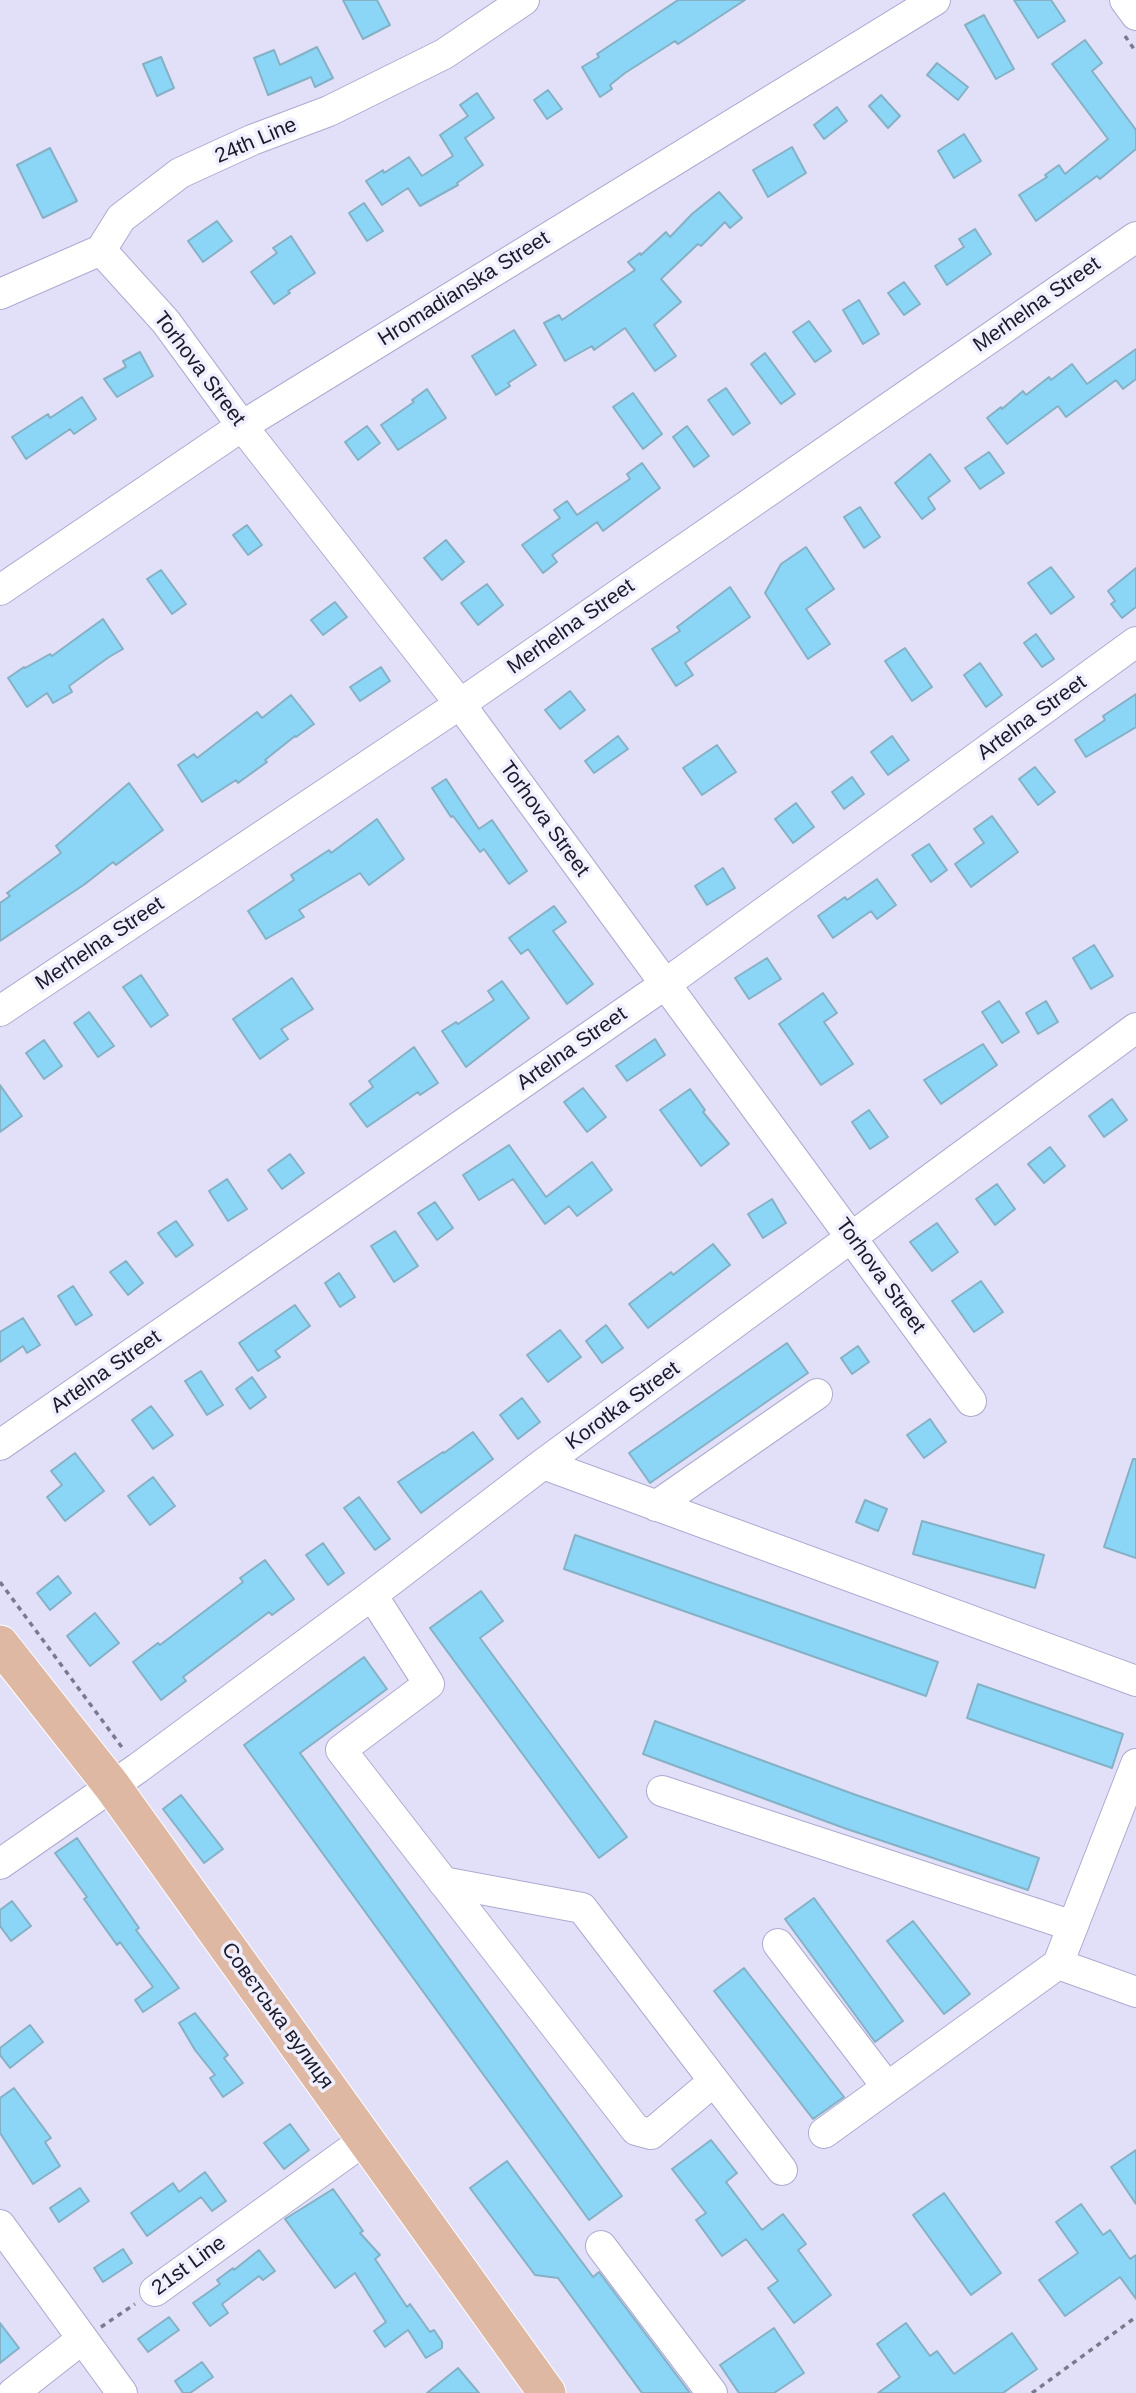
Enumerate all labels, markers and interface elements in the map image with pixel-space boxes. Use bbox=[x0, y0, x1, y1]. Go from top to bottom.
street label: 24th Line bbox=[211, 113, 301, 169]
street label: Hromadianska Street bbox=[374, 226, 554, 352]
street label: Merhelna Street bbox=[969, 252, 1105, 358]
street label: Torhova Street bbox=[148, 307, 250, 431]
street label: Merhelna Street bbox=[503, 574, 639, 680]
street label: Artelna Street bbox=[973, 670, 1091, 766]
street label: Torhova Street bbox=[494, 756, 594, 882]
street label: Merhelna Street bbox=[31, 892, 169, 996]
street label: Artelna Street bbox=[512, 1002, 632, 1096]
street label: Torhova Street bbox=[830, 1213, 930, 1339]
street label: Artelna Street bbox=[46, 1325, 166, 1419]
street label: Korotka Street bbox=[561, 1356, 685, 1456]
street label: Совєтська вулиця bbox=[215, 1938, 339, 2094]
street label: 21st Line bbox=[147, 2231, 231, 2301]

